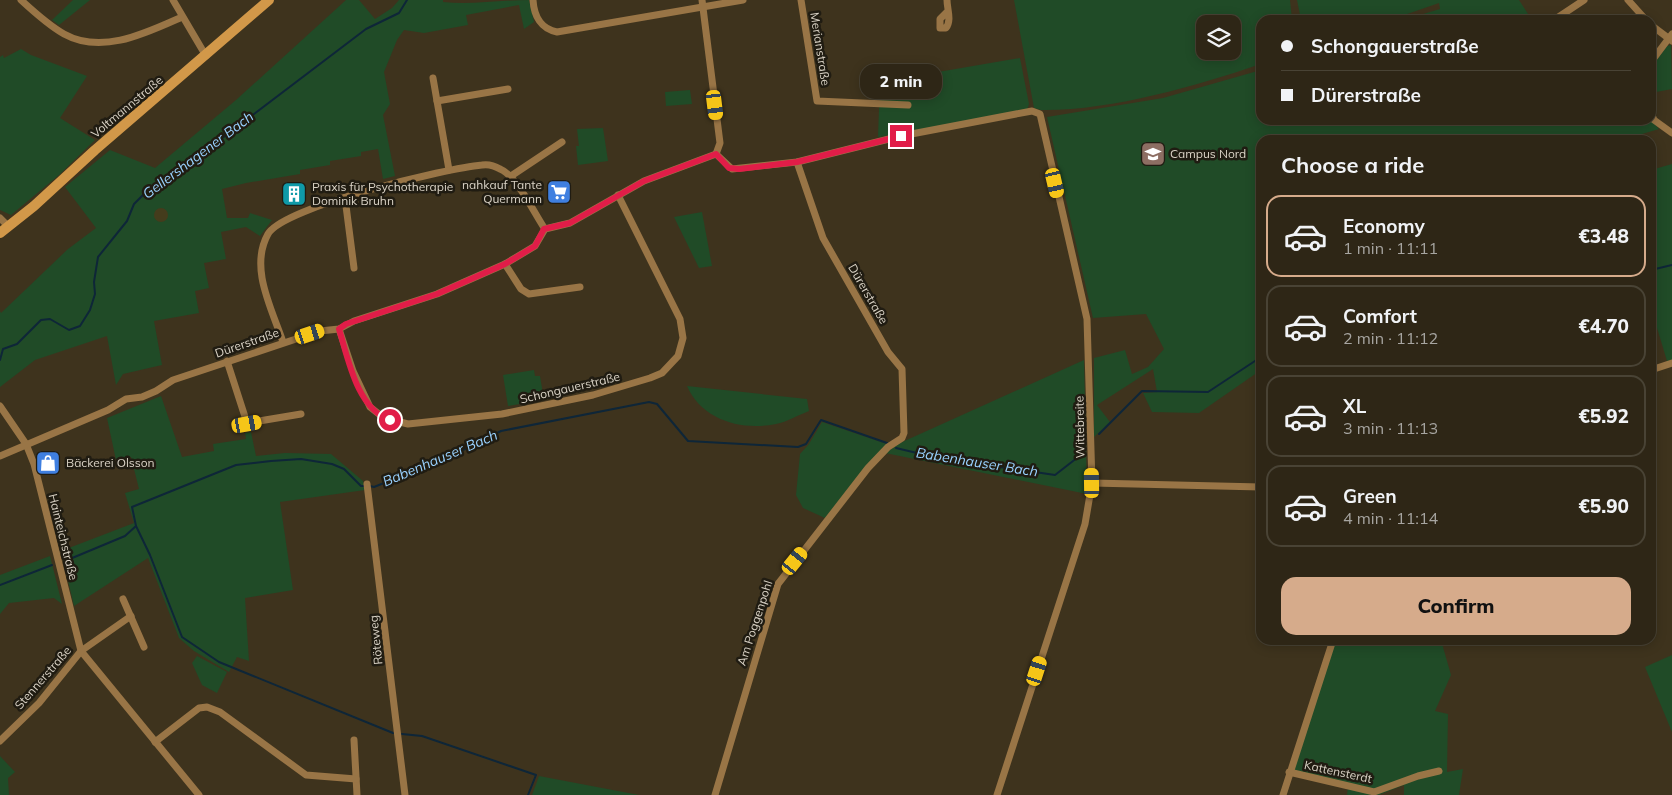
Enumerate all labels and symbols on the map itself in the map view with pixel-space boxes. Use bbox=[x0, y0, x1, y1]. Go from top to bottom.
street label: Merianstraße bbox=[807, 11, 834, 87]
callout: 2 min bbox=[860, 64, 942, 98]
street label: Voltmannstraße bbox=[88, 72, 166, 141]
car bbox=[705, 89, 724, 121]
water label: Gellershagener Bach bbox=[139, 107, 257, 203]
route end bbox=[890, 125, 912, 147]
school or university icon: Campus Nord bbox=[1140, 141, 1166, 167]
place label: Campus Nord bbox=[1170, 146, 1246, 161]
car bbox=[1044, 167, 1065, 199]
place label: nahkauf Tante Quermann bbox=[462, 177, 542, 206]
place label: Praxis für Psychotherapie Dominik Bruhn bbox=[312, 179, 453, 208]
supermarket icon: nahkauf Tante Quermann bbox=[546, 179, 572, 205]
building icon: Praxis für Psychotherapie Dominik Bruhn bbox=[281, 181, 307, 207]
street label: Dürerstraße bbox=[845, 261, 892, 326]
car bbox=[293, 322, 326, 346]
street label: Dürerstraße bbox=[213, 325, 281, 360]
street label: Schongauerstraße bbox=[518, 369, 621, 406]
street label: Wittebreite bbox=[1071, 396, 1088, 458]
route start bbox=[379, 409, 401, 431]
car bbox=[230, 414, 263, 434]
water label: Babenhauser Bach bbox=[380, 426, 500, 490]
water label: Babenhauser Bach bbox=[915, 443, 1039, 481]
shop icon: Bäckerei Olsson bbox=[35, 450, 61, 476]
place label: Bäckerei Olsson bbox=[66, 455, 155, 470]
car bbox=[1084, 468, 1099, 498]
street label: Hainteichstraße bbox=[46, 492, 81, 582]
car bbox=[779, 545, 810, 577]
street label: Am Poggenpohl bbox=[734, 578, 775, 667]
street label: Röteweg bbox=[365, 615, 386, 666]
street label: Stennerstraße bbox=[11, 643, 74, 712]
car bbox=[1025, 654, 1048, 688]
street label: Kattensterdt bbox=[1303, 757, 1373, 786]

